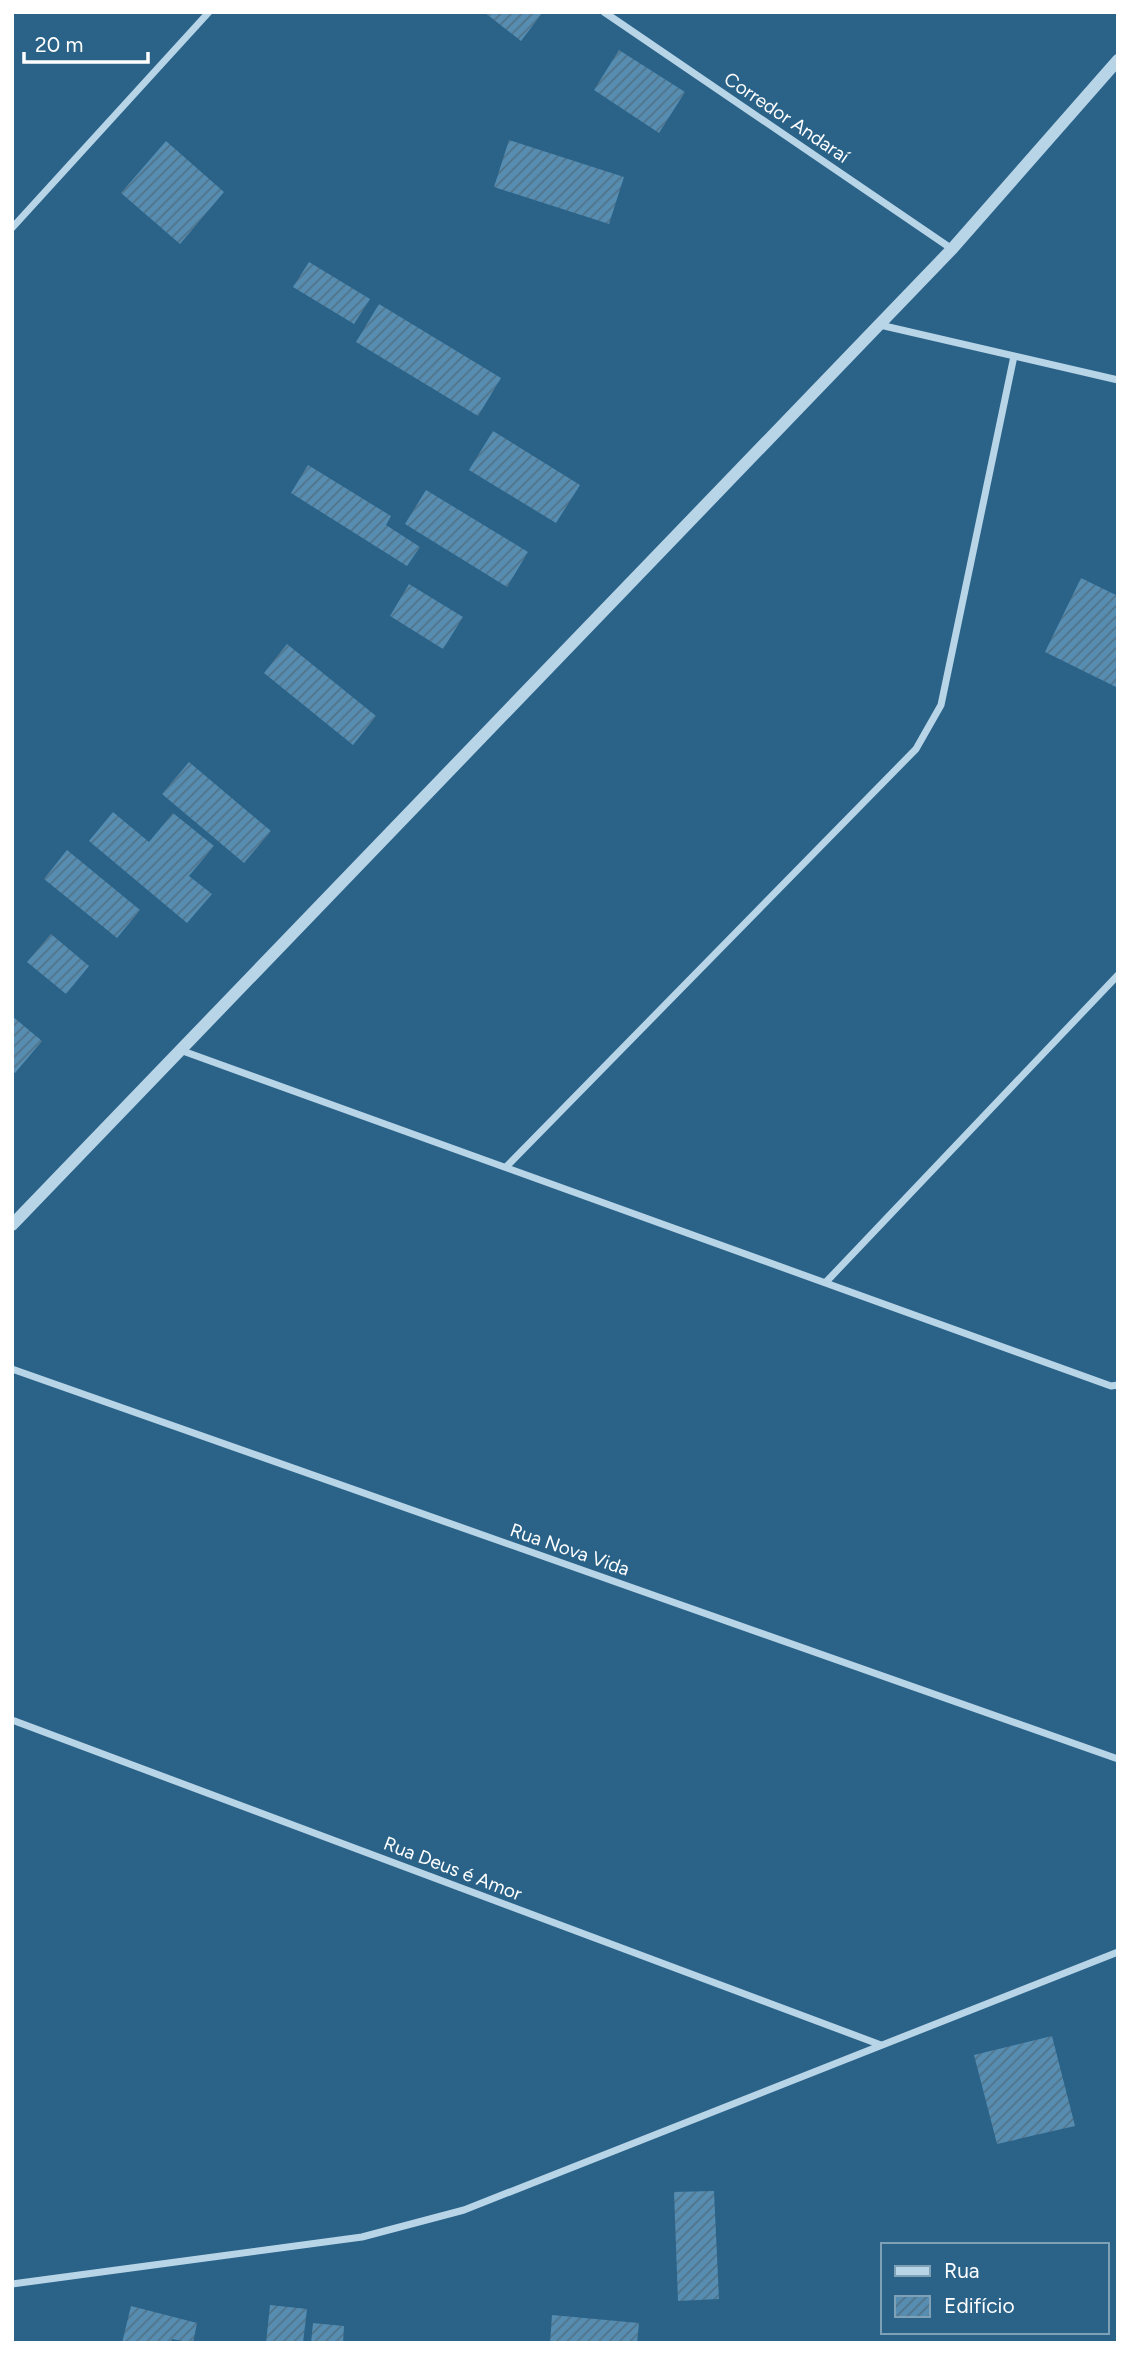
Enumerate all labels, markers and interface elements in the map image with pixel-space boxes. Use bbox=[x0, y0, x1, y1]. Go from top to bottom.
scale bar bbox=[24, 21, 149, 65]
text: 20 m bbox=[35, 32, 83, 57]
street label: Corredor Andaraí bbox=[720, 67, 855, 169]
street label: Rua Nova Vida bbox=[507, 1518, 633, 1581]
street label: Rua Deus é Amor bbox=[381, 1832, 526, 1906]
legend bbox=[881, 2243, 1109, 2334]
text: Rua bbox=[944, 2258, 980, 2283]
text: Edifício bbox=[944, 2293, 1015, 2318]

